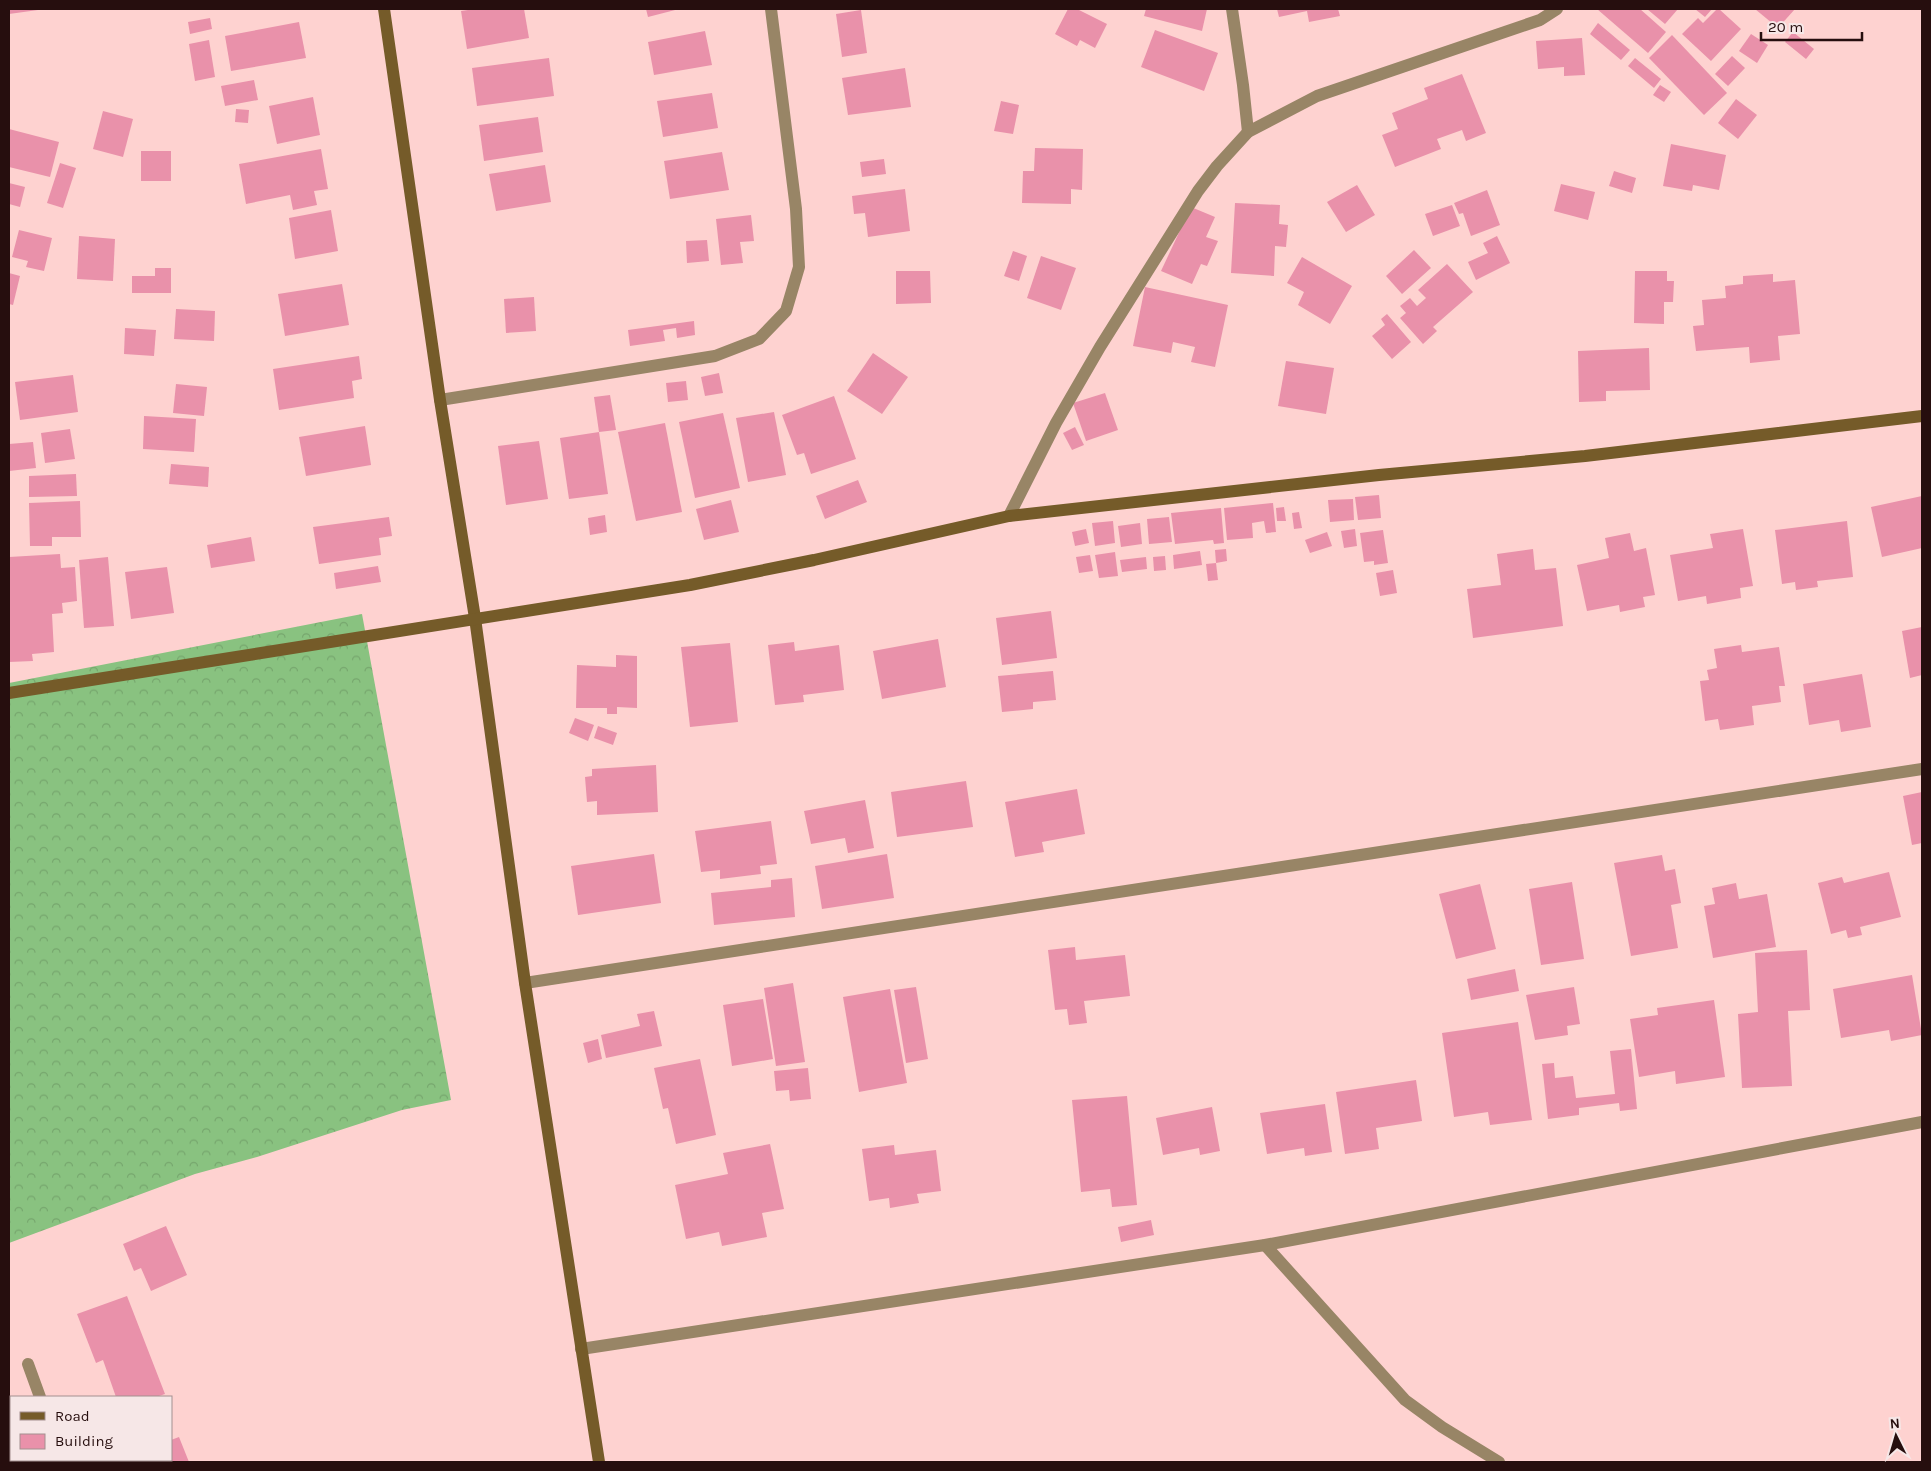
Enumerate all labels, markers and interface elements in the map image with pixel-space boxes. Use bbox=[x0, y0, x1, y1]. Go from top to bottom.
scale bar bbox=[1761, 10, 1862, 42]
text: 20 m bbox=[1768, 18, 1803, 36]
legend bbox=[10, 1396, 172, 1461]
text: Road bbox=[55, 1407, 90, 1425]
north arrow bbox=[1871, 1411, 1921, 1461]
text: N bbox=[1889, 1415, 1901, 1432]
text: Building bbox=[55, 1432, 113, 1450]

